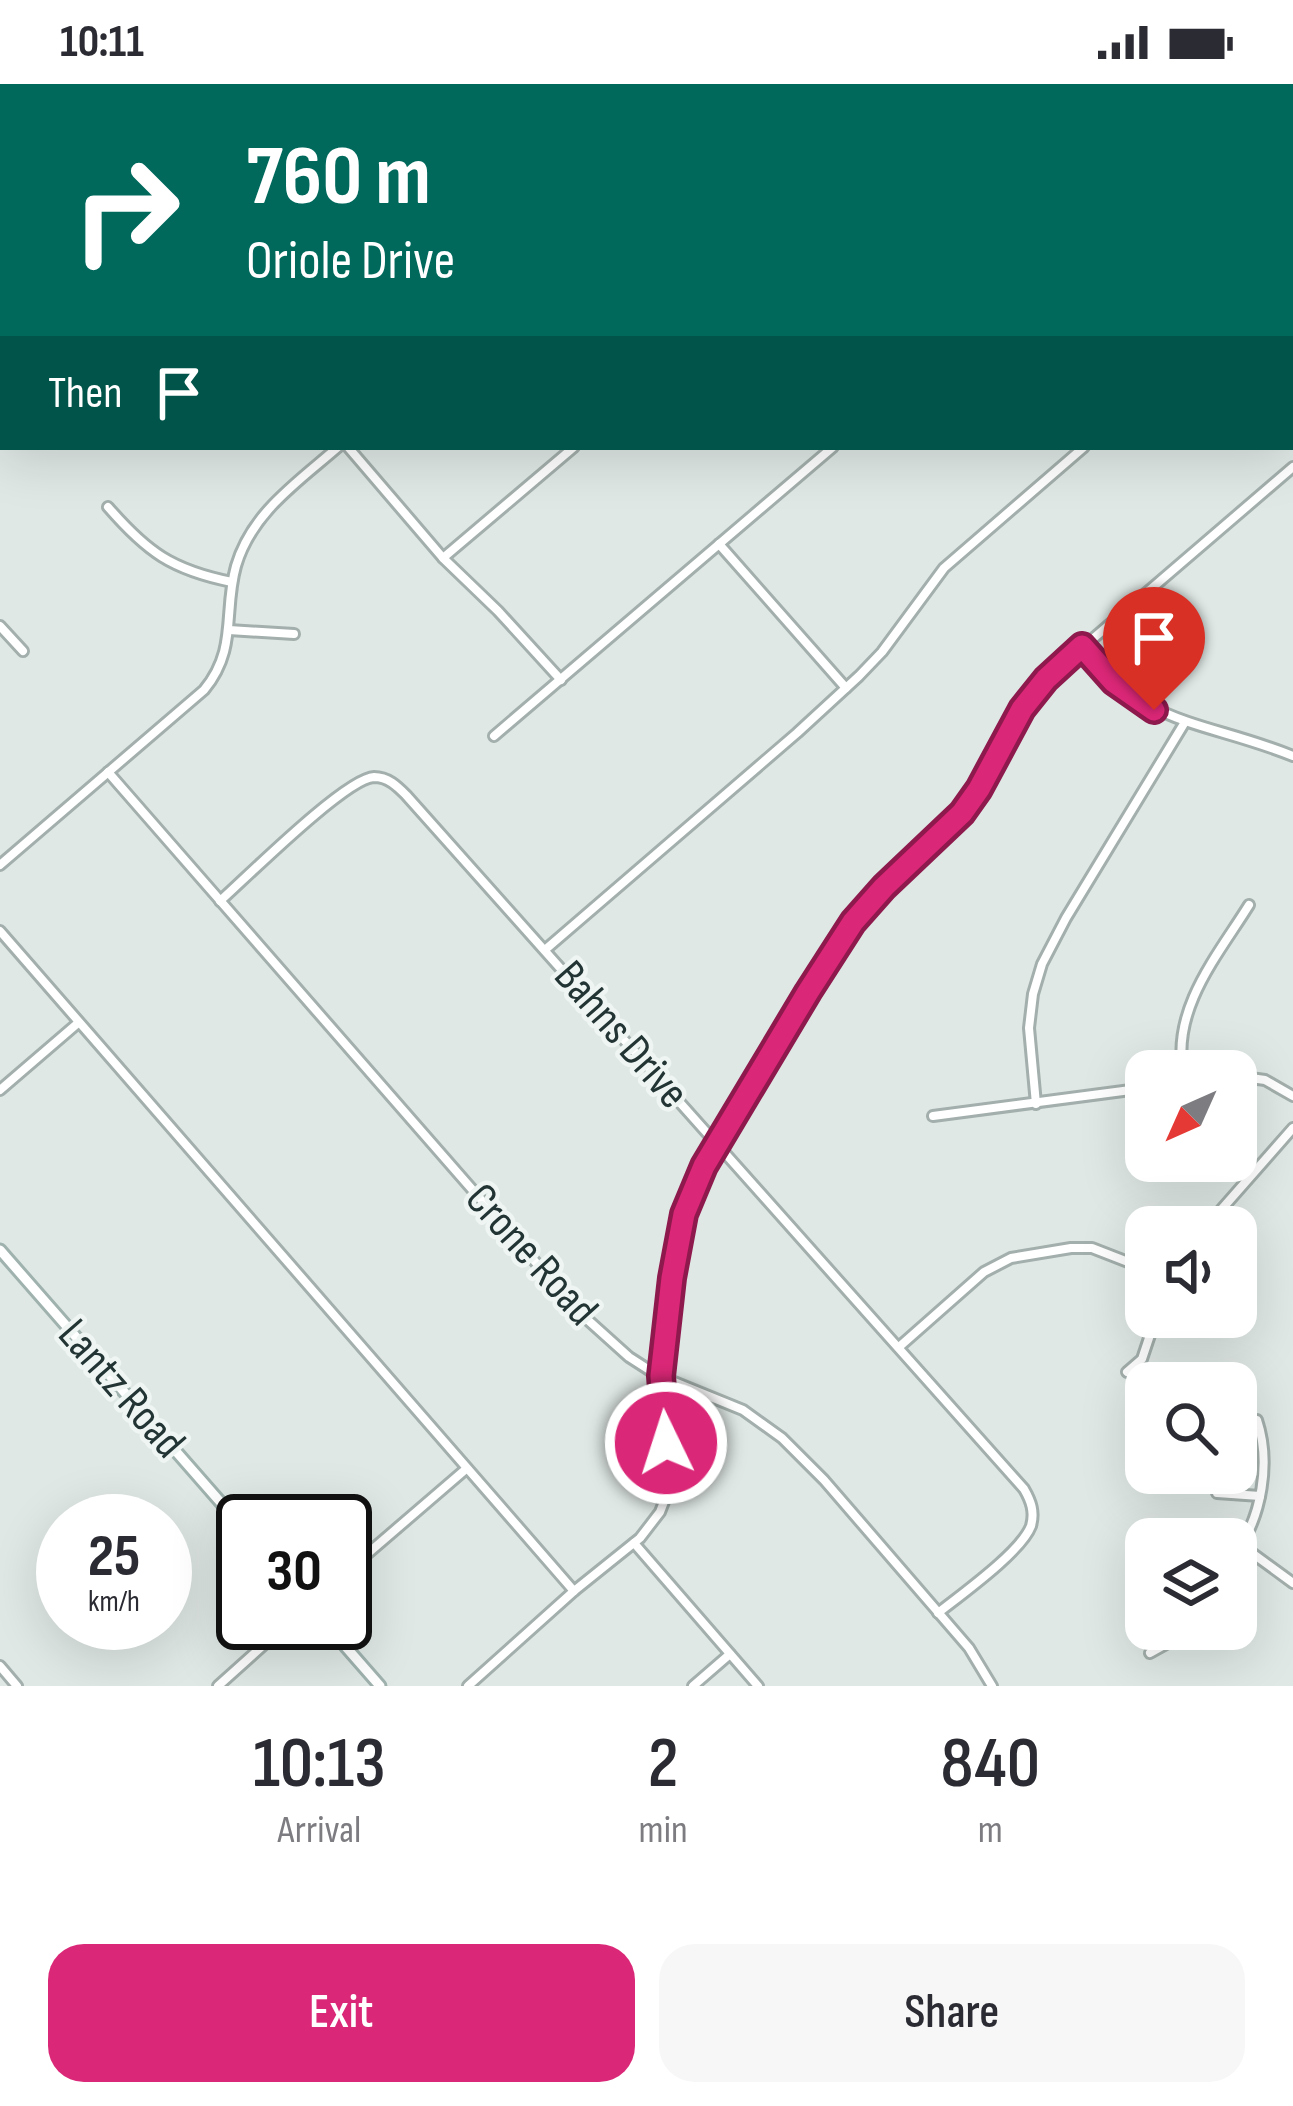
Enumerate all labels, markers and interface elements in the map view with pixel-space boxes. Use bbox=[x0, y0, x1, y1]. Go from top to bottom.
text: 10:11 bbox=[60, 15, 144, 70]
text: 760 m bbox=[246, 127, 431, 228]
icon: right bbox=[48, 132, 204, 288]
text: Oriole Drive bbox=[246, 229, 455, 294]
icon: arrive bbox=[146, 360, 212, 426]
text: Then bbox=[48, 366, 122, 421]
pin bbox=[1103, 587, 1205, 710]
icon: arrive bbox=[1121, 605, 1187, 671]
street label: Bahns Drive bbox=[542, 950, 700, 1120]
north arrow bbox=[1125, 1050, 1257, 1182]
map controls bbox=[1125, 1050, 1257, 1650]
street label: Crone Road bbox=[453, 1173, 609, 1337]
button: sound bbox=[1125, 1206, 1257, 1338]
street label: Lantz Road bbox=[46, 1308, 196, 1470]
button: search bbox=[1125, 1362, 1257, 1494]
position arrow bbox=[603, 1380, 729, 1506]
speed limit sign: 30 bbox=[216, 1494, 372, 1650]
button: layers bbox=[1125, 1518, 1257, 1650]
text: 25 bbox=[88, 1521, 140, 1593]
text: km/h bbox=[88, 1584, 140, 1620]
text: 10:13 bbox=[253, 1721, 386, 1808]
text: 2 bbox=[648, 1721, 678, 1808]
text: 840 bbox=[941, 1721, 1040, 1808]
text: Arrival bbox=[277, 1807, 361, 1854]
text: min bbox=[639, 1807, 688, 1854]
text: m bbox=[978, 1807, 1003, 1854]
button: Exit bbox=[48, 1944, 635, 2082]
button: Share bbox=[659, 1944, 1245, 2082]

